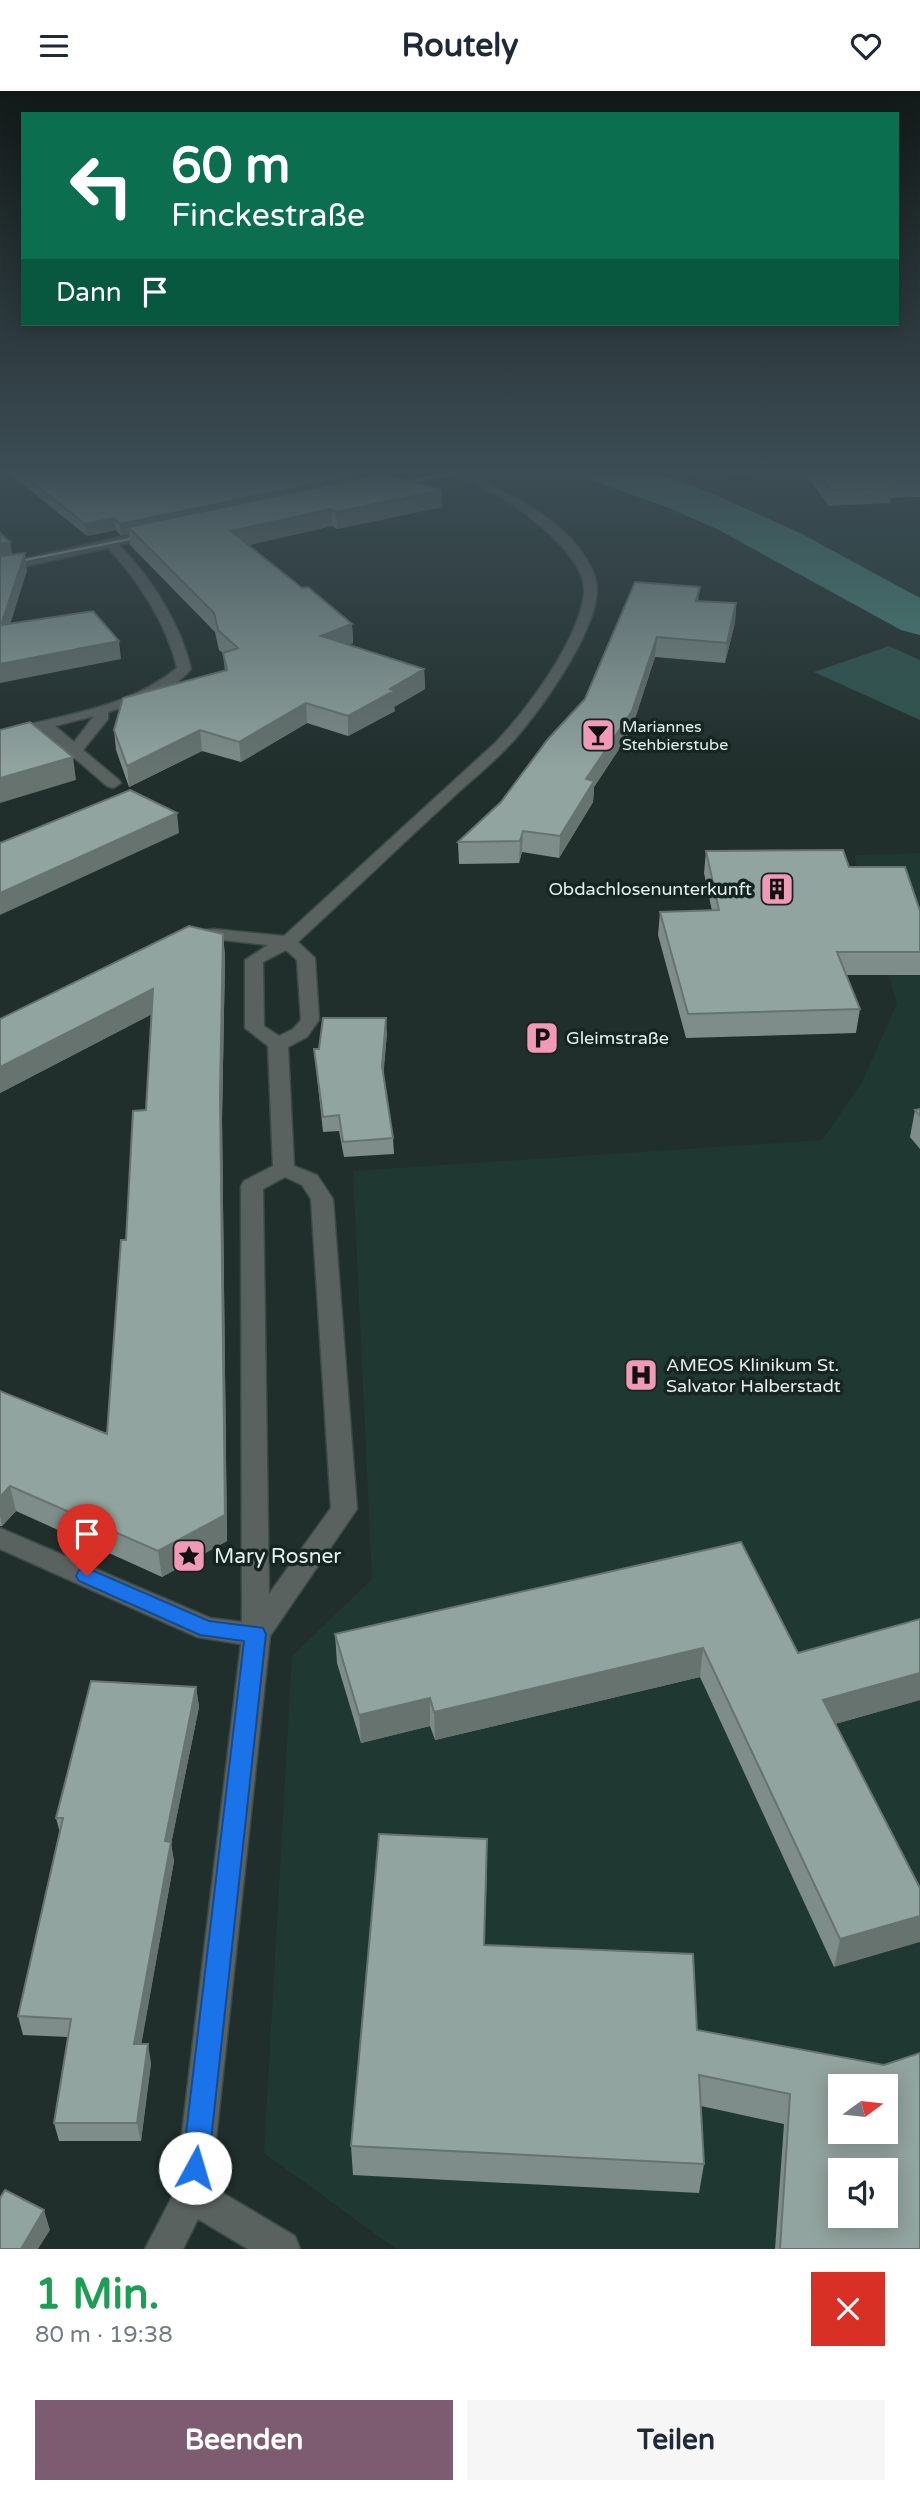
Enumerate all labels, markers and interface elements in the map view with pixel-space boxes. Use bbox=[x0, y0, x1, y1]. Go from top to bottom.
icon: menu bbox=[35, 27, 73, 65]
text: Routely bbox=[402, 27, 519, 65]
icon: heart bbox=[847, 27, 885, 65]
text: 60 m bbox=[171, 137, 290, 196]
icon: left bbox=[56, 140, 147, 231]
text: Finckestraße bbox=[171, 197, 365, 235]
icon: arrive bbox=[136, 273, 174, 311]
text: Dann bbox=[56, 277, 122, 308]
bar icon: Mariannes Stehbierstube bbox=[579, 716, 617, 754]
place label: Mariannes Stehbierstube bbox=[622, 717, 728, 755]
building icon: Obdachlosenunterkunft bbox=[758, 870, 796, 908]
place label: Obdachlosenunterkunft bbox=[548, 878, 752, 900]
parking icon: Gleimstraße bbox=[523, 1019, 561, 1057]
place label: Gleimstraße bbox=[566, 1027, 669, 1049]
place label: AMEOS Klinikum St. Salvator Halberstadt bbox=[666, 1354, 841, 1397]
hospital icon: AMEOS Klinikum St. Salvator Halberstadt bbox=[622, 1356, 660, 1394]
pin bbox=[57, 1504, 117, 1576]
icon: arrive bbox=[68, 1515, 106, 1553]
place icon: Mary Rosner bbox=[170, 1537, 208, 1575]
place label: Mary Rosner bbox=[214, 1544, 341, 1569]
north arrow bbox=[828, 2074, 898, 2144]
map controls bbox=[828, 2074, 898, 2228]
position arrow bbox=[158, 2131, 232, 2205]
button: sound bbox=[828, 2158, 898, 2228]
text: 1 Min. bbox=[35, 2269, 159, 2320]
button: close bbox=[811, 2272, 885, 2346]
text: 80 m · 19:38 bbox=[35, 2321, 173, 2349]
button: Beenden bbox=[35, 2400, 453, 2480]
button: Teilen bbox=[467, 2400, 885, 2480]

